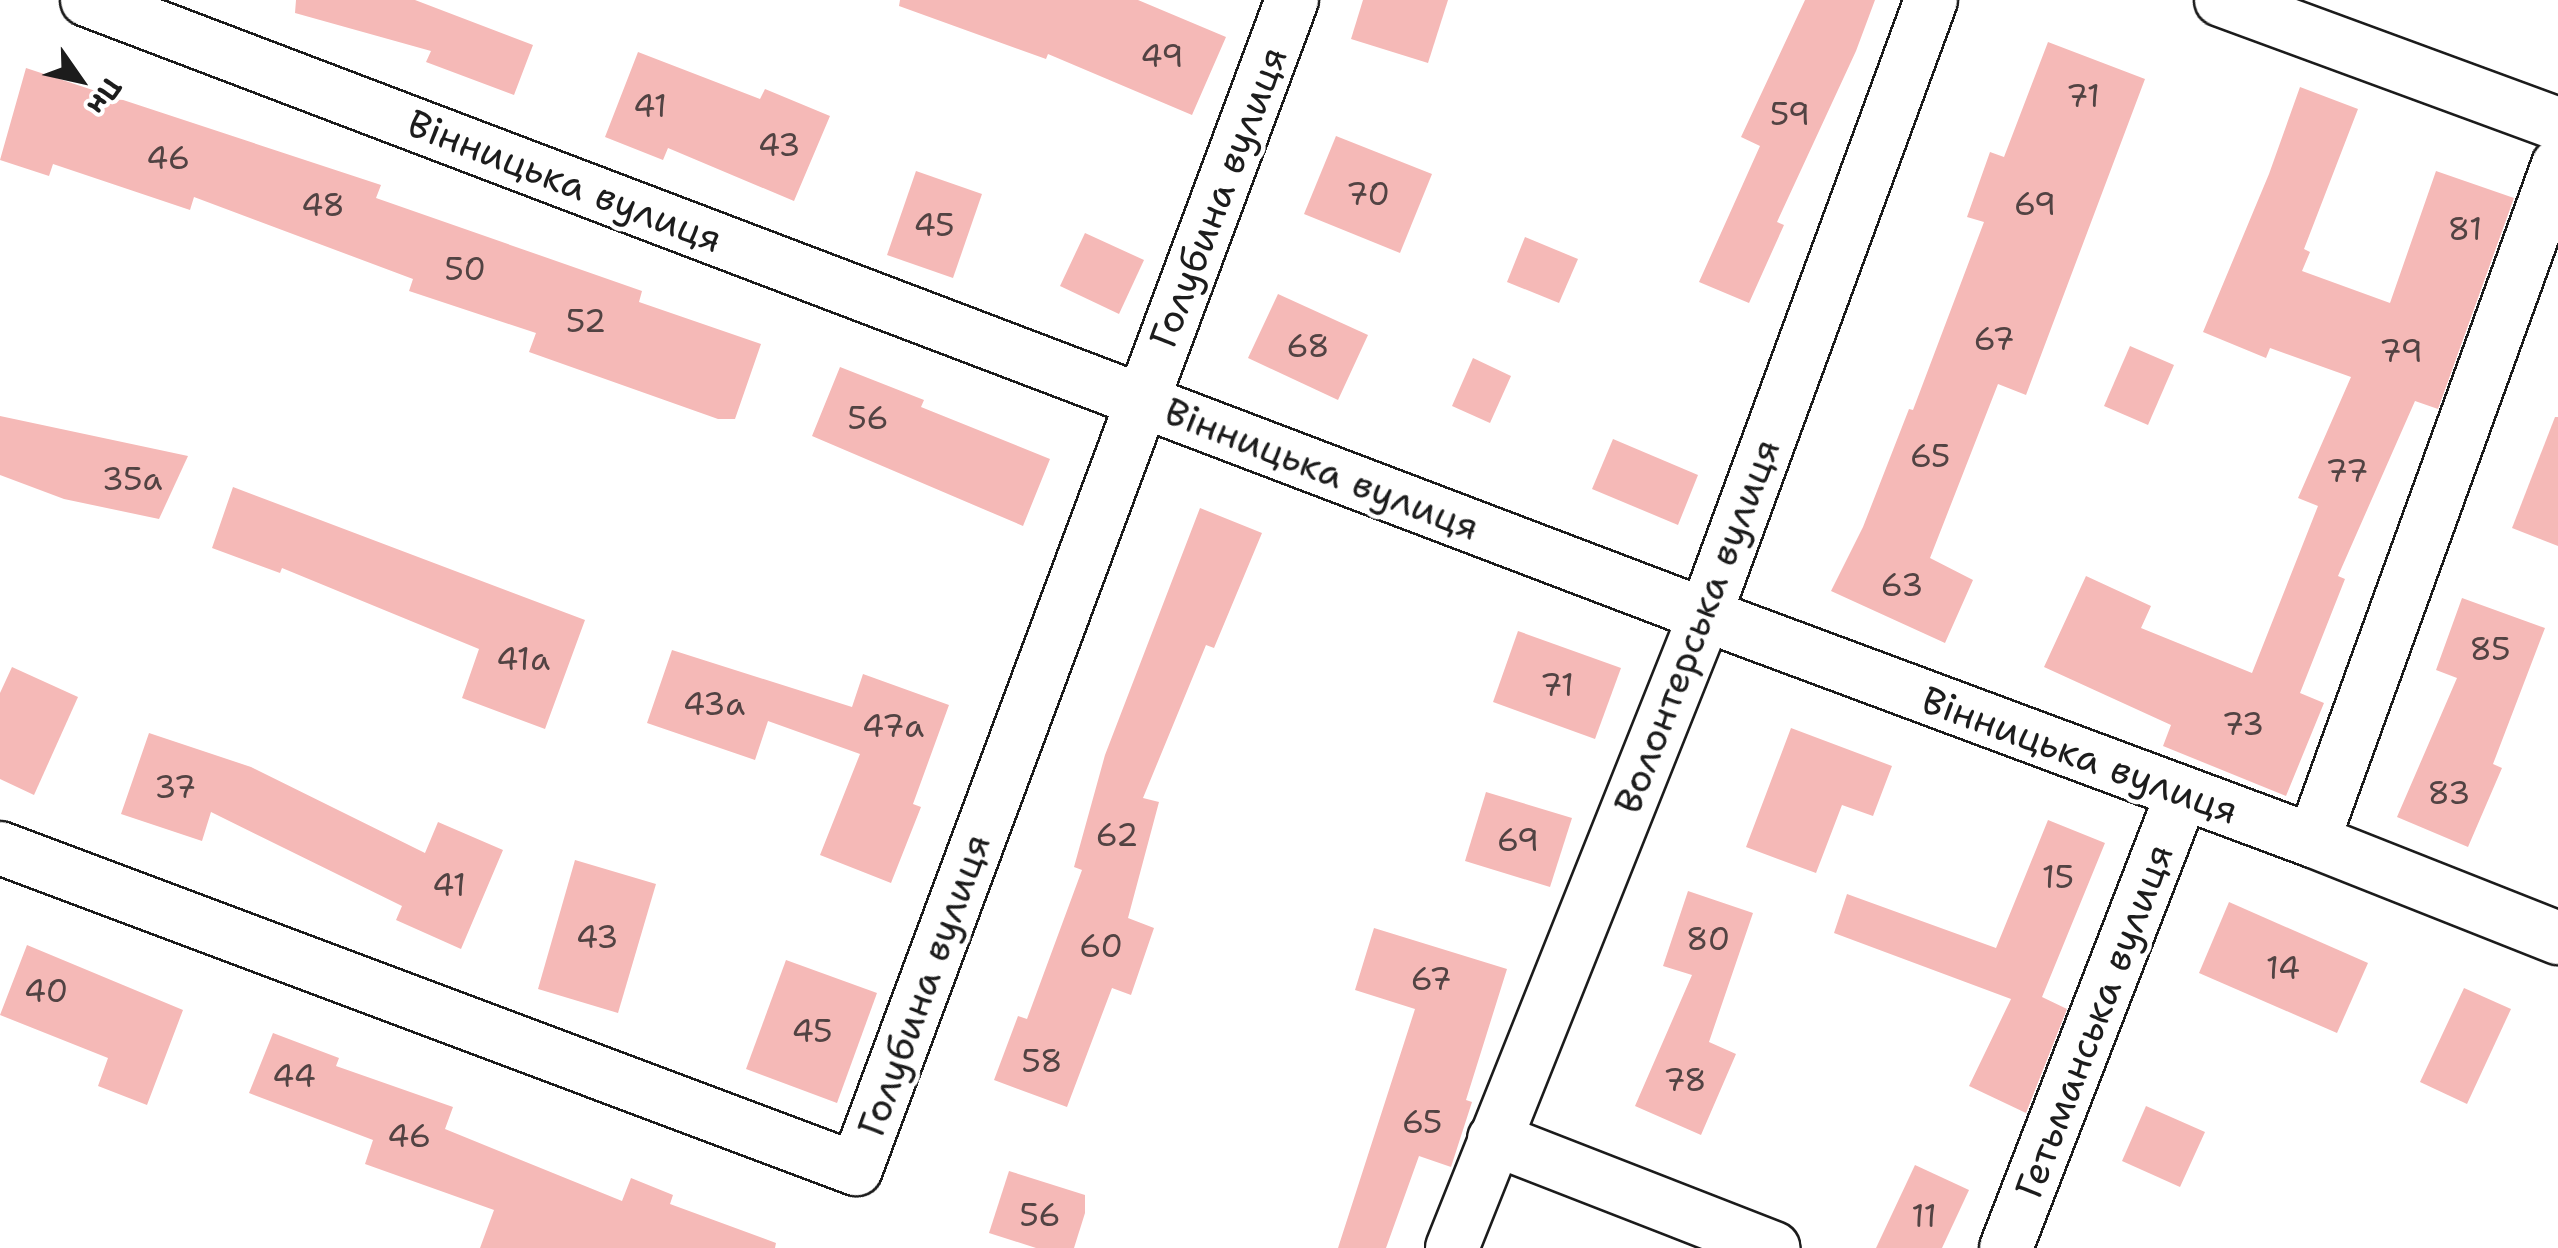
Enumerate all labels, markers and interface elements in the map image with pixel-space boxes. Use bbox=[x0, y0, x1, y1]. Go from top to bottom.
north arrow bbox=[30, 30, 130, 130]
house number: 49 bbox=[1140, 37, 1184, 75]
street label: Голубина вулиця bbox=[1140, 40, 1296, 354]
text: Пн bbox=[79, 71, 131, 123]
house number: 71 bbox=[2066, 77, 2100, 115]
house number: 41 bbox=[633, 87, 667, 125]
house number: 59 bbox=[1770, 95, 1810, 133]
street label: Вінницька вулиця bbox=[401, 100, 729, 262]
house number: 43 bbox=[758, 126, 800, 164]
house number: 46 bbox=[146, 139, 190, 177]
house number: 70 bbox=[1346, 175, 1390, 213]
house number: 69 bbox=[2014, 185, 2056, 223]
house number: 48 bbox=[301, 186, 345, 224]
house number: 45 bbox=[913, 206, 955, 244]
house number: 81 bbox=[2448, 210, 2482, 248]
house number: 50 bbox=[444, 250, 486, 288]
house number: 52 bbox=[566, 302, 606, 340]
house number: 67 bbox=[1973, 320, 2015, 358]
house number: 68 bbox=[1286, 327, 1330, 365]
house number: 79 bbox=[2379, 332, 2423, 370]
street label: Вінницька вулиця bbox=[1158, 388, 1486, 550]
house number: 56 bbox=[847, 399, 889, 437]
street label: Волонтерська вулиця bbox=[1604, 432, 1790, 820]
house number: 65 bbox=[1910, 437, 1950, 475]
house number: 77 bbox=[2326, 452, 2368, 490]
house number: 35а bbox=[102, 460, 162, 498]
house number: 63 bbox=[1881, 566, 1923, 604]
house number: 85 bbox=[2469, 630, 2511, 668]
house number: 41а bbox=[496, 640, 550, 678]
house number: 71 bbox=[1540, 666, 1574, 704]
street label: Вінницька вулиця bbox=[1916, 677, 2244, 833]
house number: 43а bbox=[683, 685, 745, 723]
house number: 73 bbox=[2222, 705, 2264, 743]
house number: 47а bbox=[862, 707, 924, 745]
house number: 37 bbox=[154, 768, 196, 806]
house number: 83 bbox=[2427, 774, 2471, 812]
house number: 62 bbox=[1096, 816, 1138, 854]
house number: 69 bbox=[1497, 821, 1539, 859]
street label: Голубина вулиця bbox=[848, 828, 1000, 1142]
street label: Гетьманська вулиця bbox=[2005, 837, 2183, 1205]
house number: 15 bbox=[2042, 858, 2074, 896]
house number: 41 bbox=[432, 866, 466, 904]
house number: 43 bbox=[576, 918, 618, 956]
house number: 80 bbox=[1686, 920, 1730, 958]
house number: 60 bbox=[1079, 927, 1123, 965]
house number: 14 bbox=[2266, 949, 2300, 987]
house number: 67 bbox=[1410, 960, 1452, 998]
house number: 40 bbox=[24, 972, 68, 1010]
house number: 45 bbox=[791, 1012, 833, 1050]
house number: 58 bbox=[1021, 1042, 1063, 1080]
house number: 44 bbox=[272, 1057, 316, 1095]
house number: 78 bbox=[1663, 1061, 1707, 1099]
house number: 65 bbox=[1402, 1103, 1442, 1141]
house number: 46 bbox=[387, 1117, 431, 1155]
house number: 56 bbox=[1019, 1196, 1061, 1234]
house number: 11 bbox=[1911, 1197, 1937, 1235]

